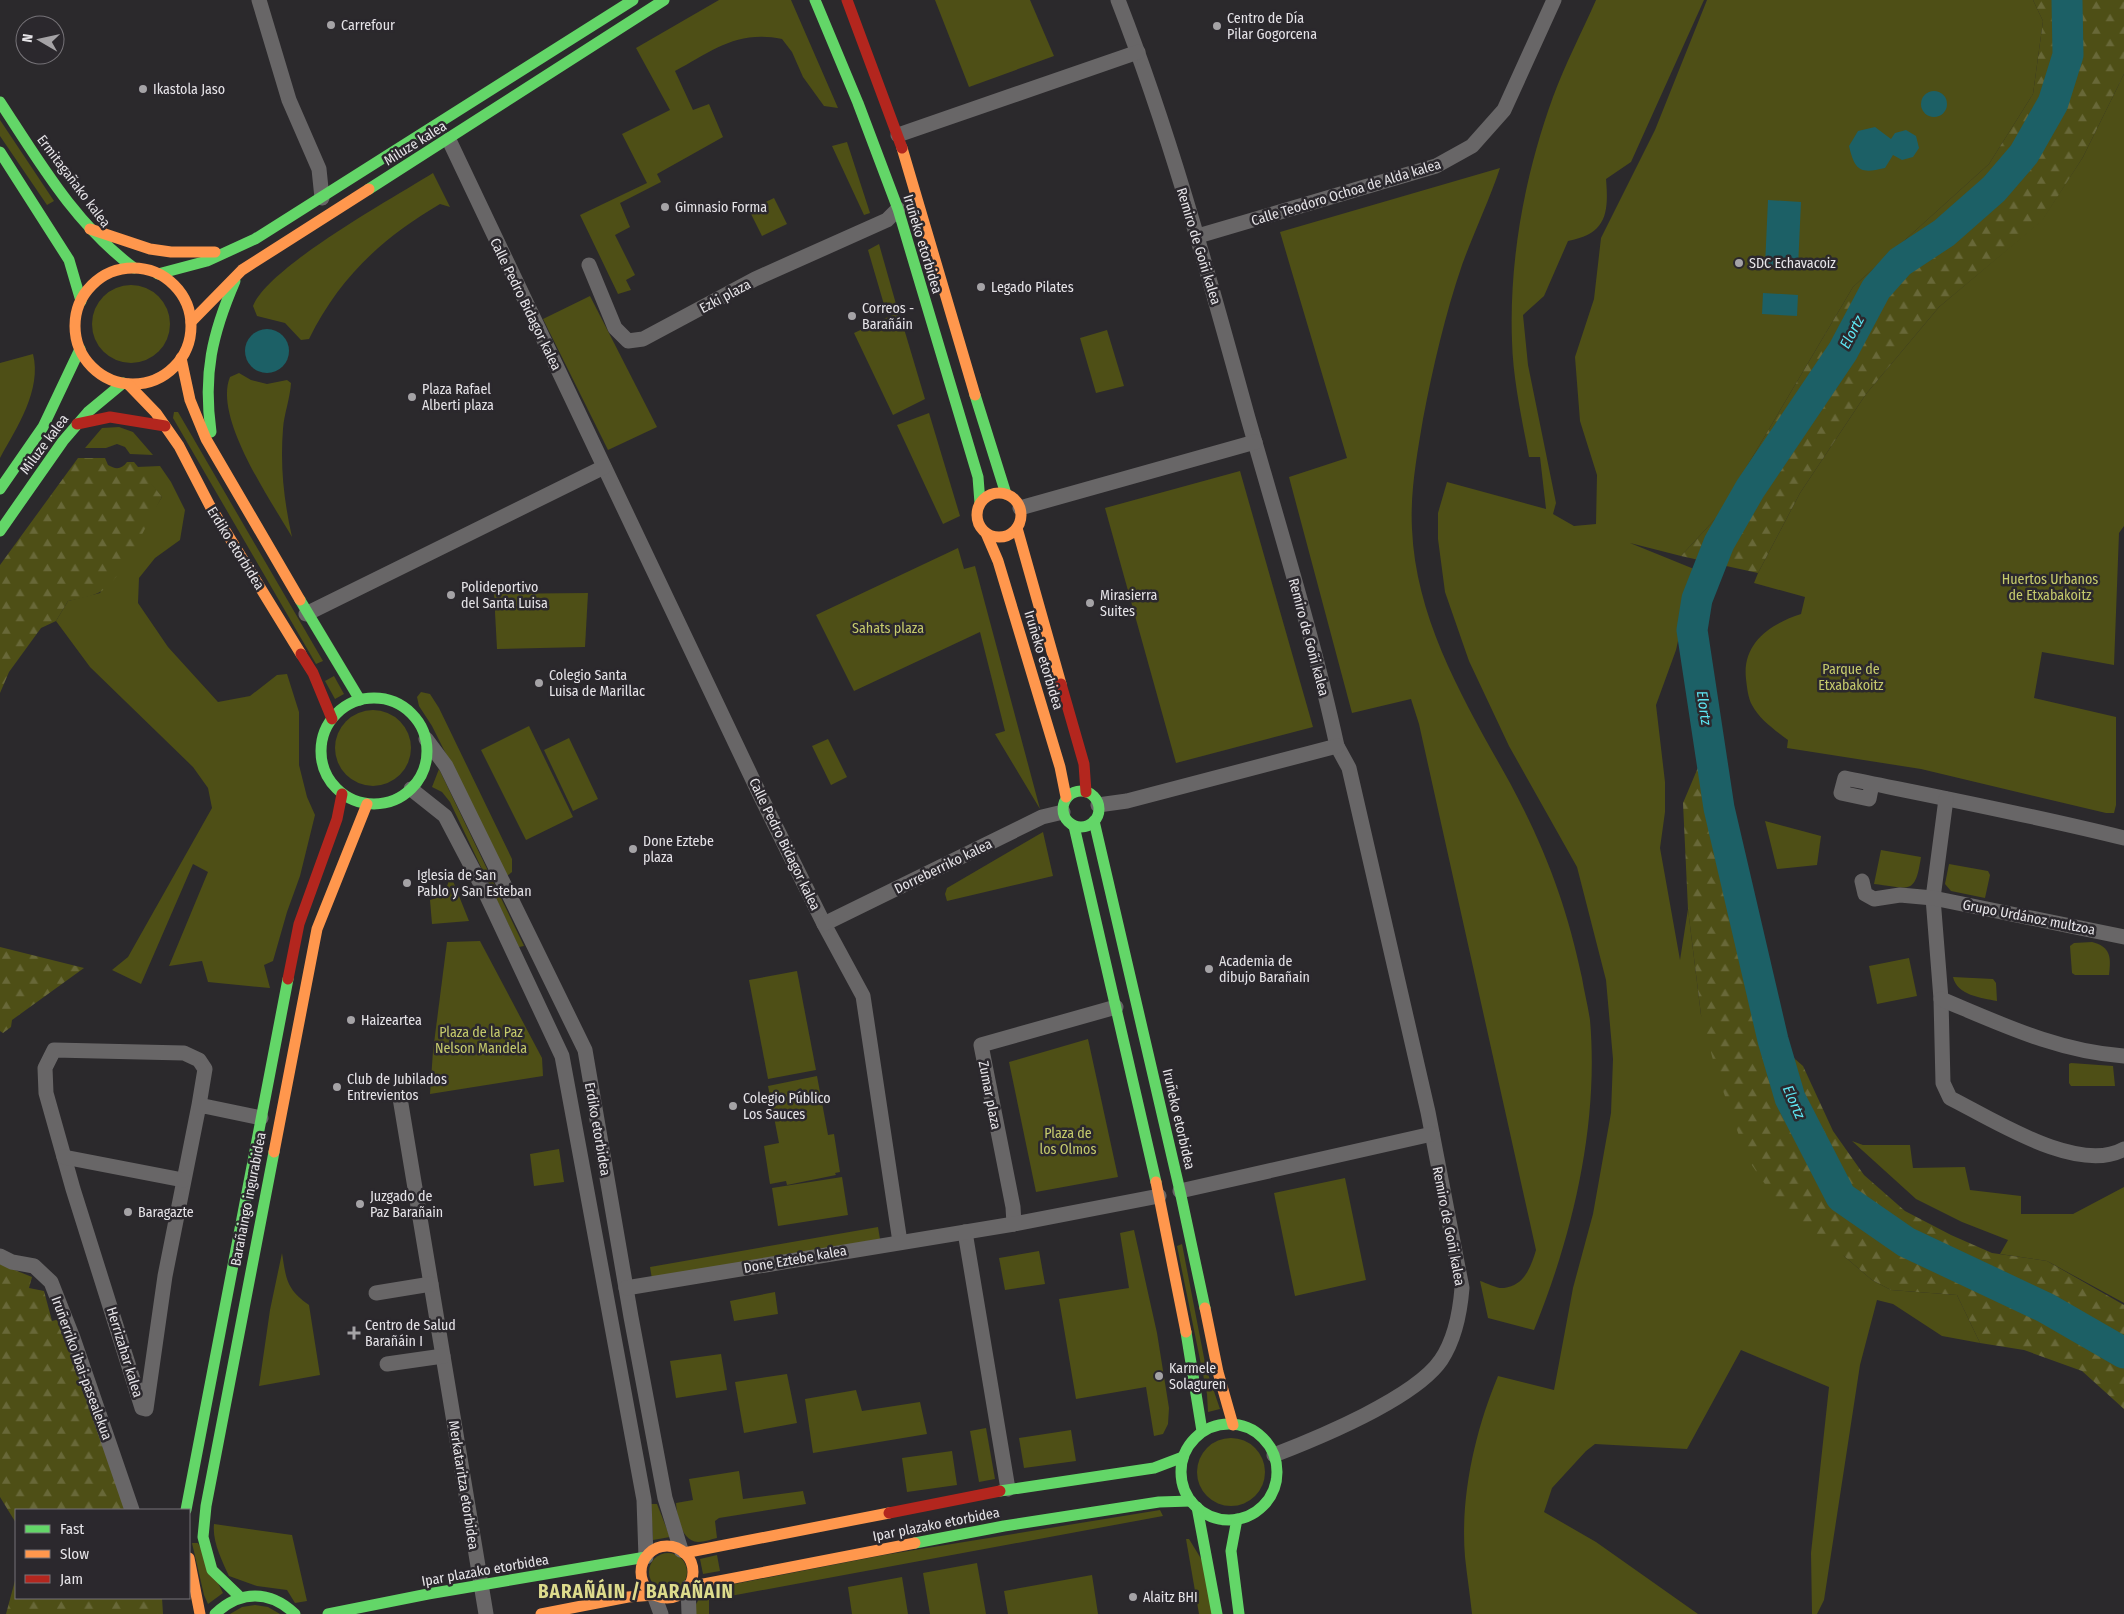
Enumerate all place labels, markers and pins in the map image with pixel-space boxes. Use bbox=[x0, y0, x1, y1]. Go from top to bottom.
place label: Centro de Día Pilar Gogorcena bbox=[1227, 10, 1317, 43]
place label: Carrefour bbox=[341, 17, 395, 34]
marker: Carrefour bbox=[325, 19, 337, 31]
marker: Centro de Día Pilar Gogorcena bbox=[1211, 20, 1223, 32]
place label: Ikastola Jaso bbox=[153, 81, 225, 98]
marker: Ikastola Jaso bbox=[137, 83, 149, 95]
place label: Gimnasio Forma bbox=[675, 199, 767, 216]
marker: Gimnasio Forma bbox=[659, 201, 671, 213]
place label: SDC Echavacoiz bbox=[1749, 255, 1836, 272]
marker: SDC Echavacoiz bbox=[1733, 257, 1745, 269]
place label: Legado Pilates bbox=[991, 279, 1074, 296]
marker: Legado Pilates bbox=[975, 281, 987, 293]
place label: Correos - Barañáin bbox=[862, 300, 914, 333]
marker: Correos - Barañáin bbox=[846, 310, 858, 322]
place label: Plaza Rafael Alberti plaza bbox=[422, 381, 494, 414]
marker: Plaza Rafael Alberti plaza bbox=[406, 391, 418, 403]
place label: Polideportivo del Santa Luisa bbox=[461, 579, 548, 612]
place label: Mirasierra Suites bbox=[1100, 587, 1157, 620]
marker: Polideportivo del Santa Luisa bbox=[445, 589, 457, 601]
marker: Mirasierra Suites bbox=[1084, 597, 1096, 609]
place label: Colegio Santa Luisa de Marillac bbox=[549, 667, 645, 700]
marker: Colegio Santa Luisa de Marillac bbox=[533, 677, 545, 689]
place label: Done Eztebe plaza bbox=[643, 833, 714, 866]
marker: Done Eztebe plaza bbox=[627, 843, 639, 855]
place label: Iglesia de San Pablo y San Esteban bbox=[417, 867, 532, 900]
marker: Iglesia de San Pablo y San Esteban bbox=[401, 877, 413, 889]
place label: Academia de dibujo Barañain bbox=[1219, 953, 1310, 986]
marker: Academia de dibujo Barañain bbox=[1203, 963, 1215, 975]
place label: Haizeartea bbox=[361, 1012, 422, 1029]
marker: Haizeartea bbox=[345, 1014, 357, 1026]
place label: Club de Jubilados Entrevientos bbox=[347, 1071, 447, 1104]
marker: Club de Jubilados Entrevientos bbox=[331, 1081, 343, 1093]
place label: Colegio Público Los Sauces bbox=[743, 1090, 831, 1123]
marker: Colegio Público Los Sauces bbox=[727, 1100, 739, 1112]
place label: Juzgado de Paz Barañain bbox=[370, 1188, 443, 1221]
marker: Juzgado de Paz Barañain bbox=[354, 1198, 366, 1210]
place label: Baragazte bbox=[138, 1204, 194, 1221]
marker: Baragazte bbox=[122, 1206, 134, 1218]
place label: Centro de Salud Barañáin I bbox=[365, 1317, 456, 1350]
marker: Centro de Salud Barañáin I bbox=[347, 1326, 361, 1340]
place label: Karmele Solaguren bbox=[1169, 1360, 1226, 1393]
marker: Karmele Solaguren bbox=[1153, 1370, 1165, 1382]
place label: Alaitz BHI bbox=[1143, 1589, 1198, 1606]
marker: Alaitz BHI bbox=[1127, 1591, 1139, 1603]

